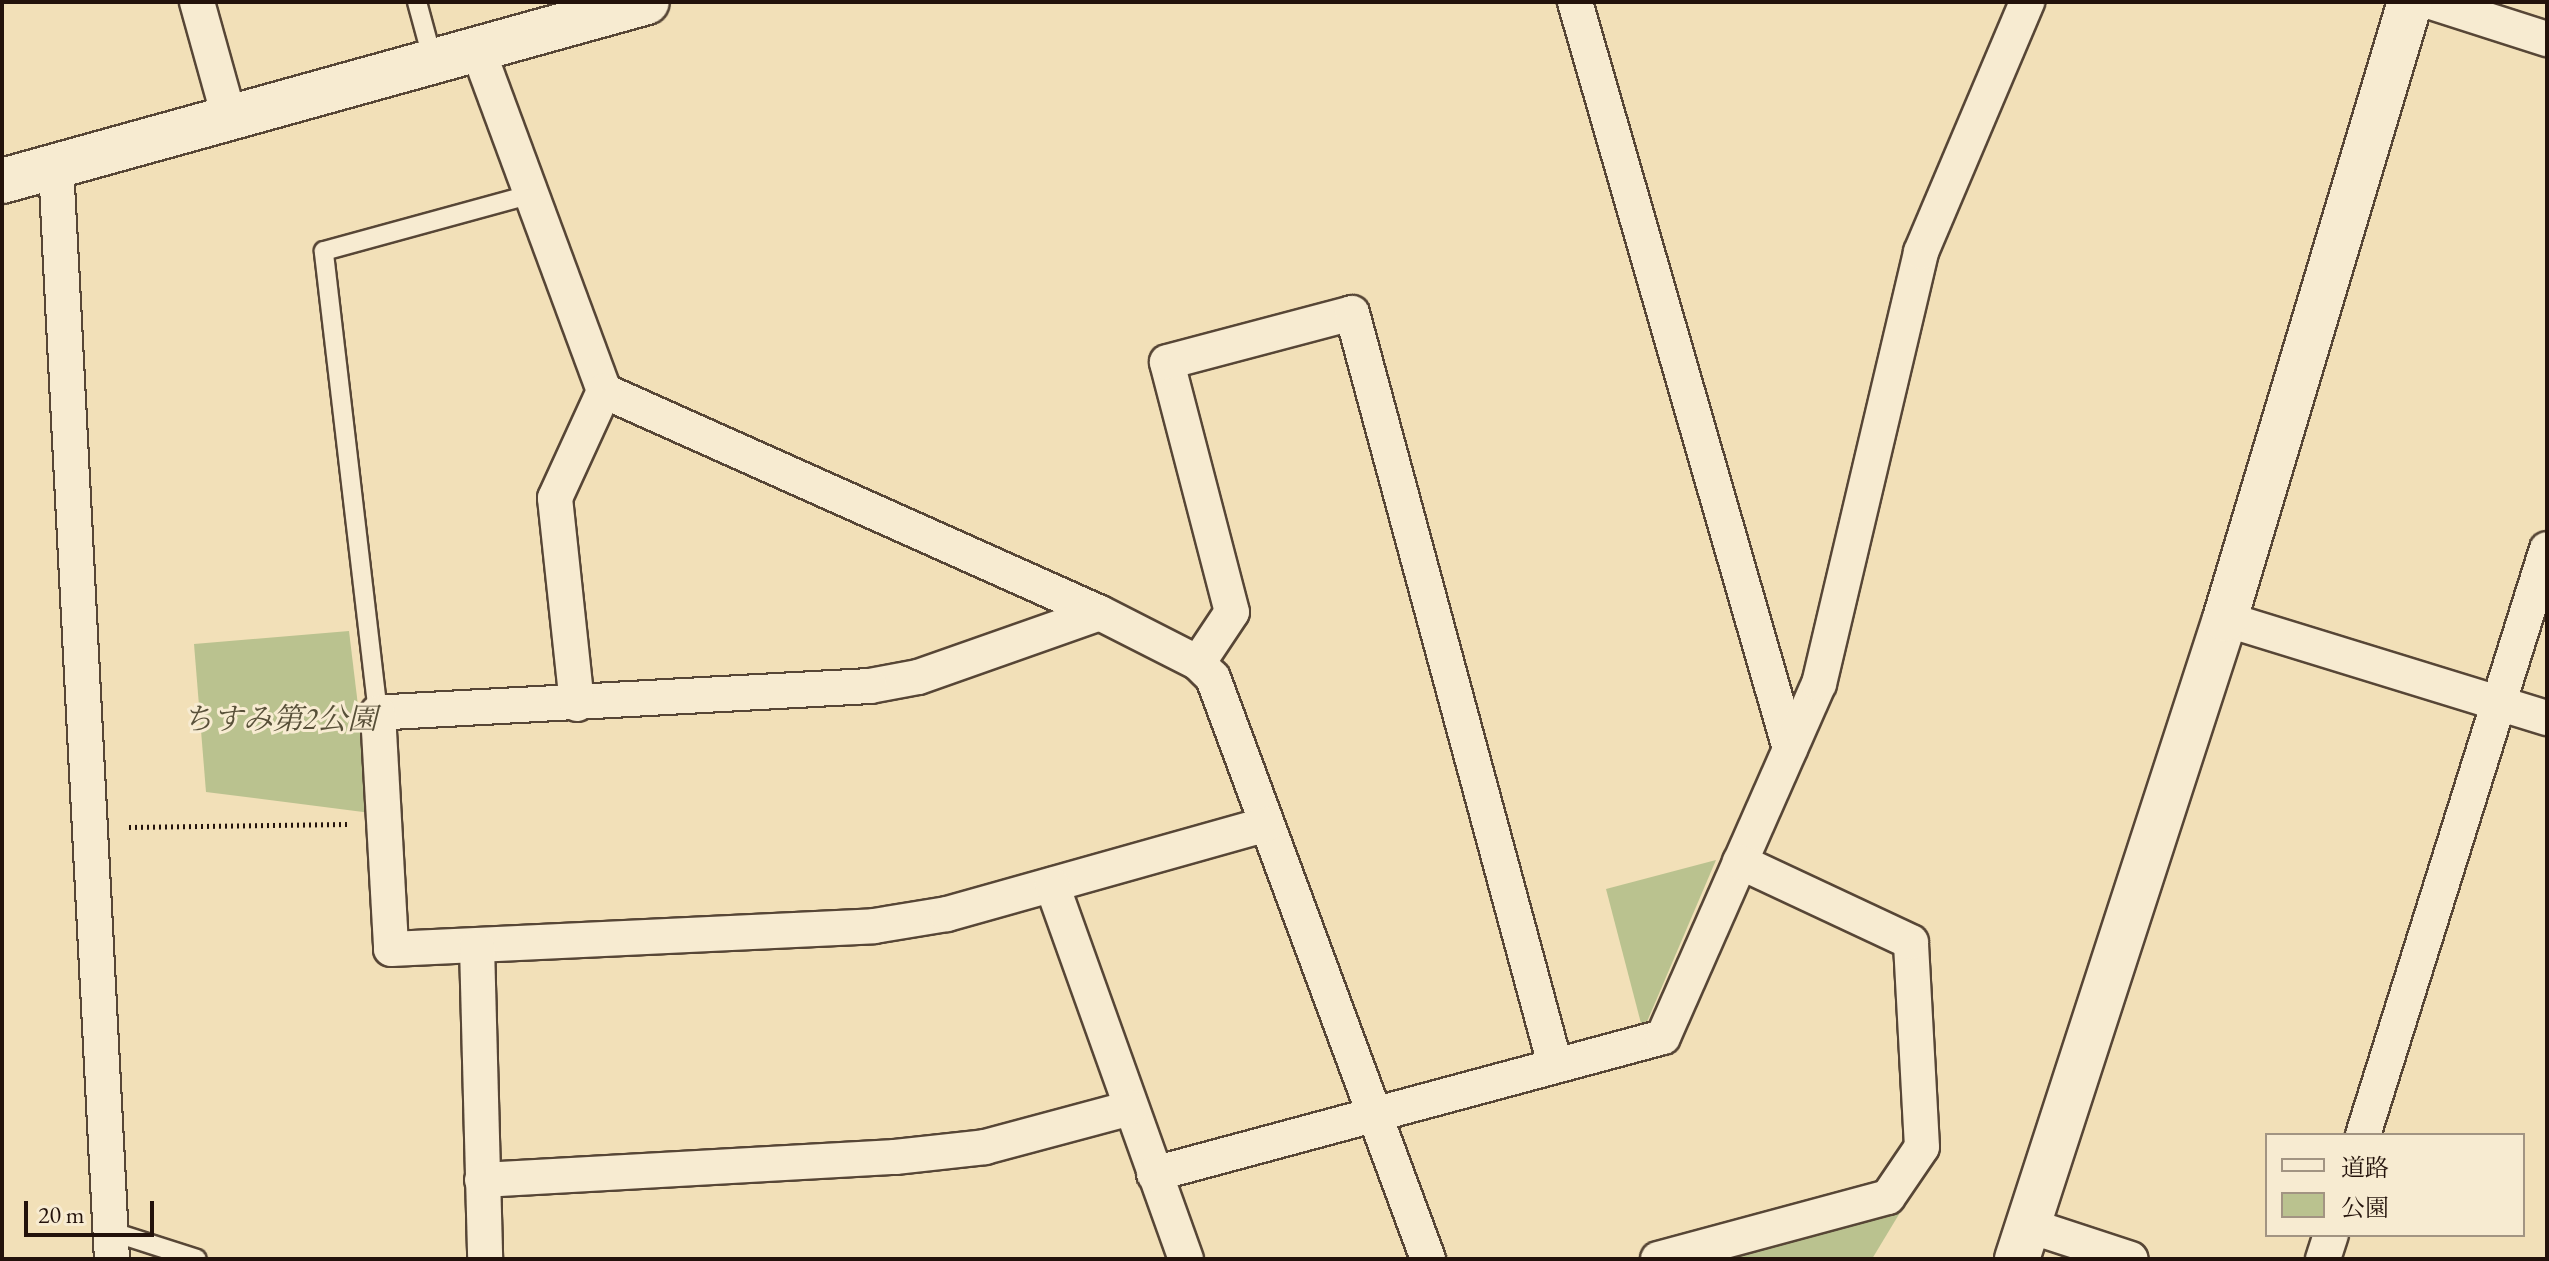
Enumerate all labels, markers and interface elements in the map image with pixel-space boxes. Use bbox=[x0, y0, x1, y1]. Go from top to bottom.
park label: ちすみ第2公園 bbox=[183, 701, 377, 737]
legend bbox=[2265, 1133, 2525, 1237]
text: 道路 bbox=[2341, 1152, 2389, 1183]
scale bar bbox=[28, 1185, 158, 1235]
text: 公園 bbox=[2341, 1192, 2389, 1223]
text: 20 m bbox=[38, 1199, 85, 1230]

